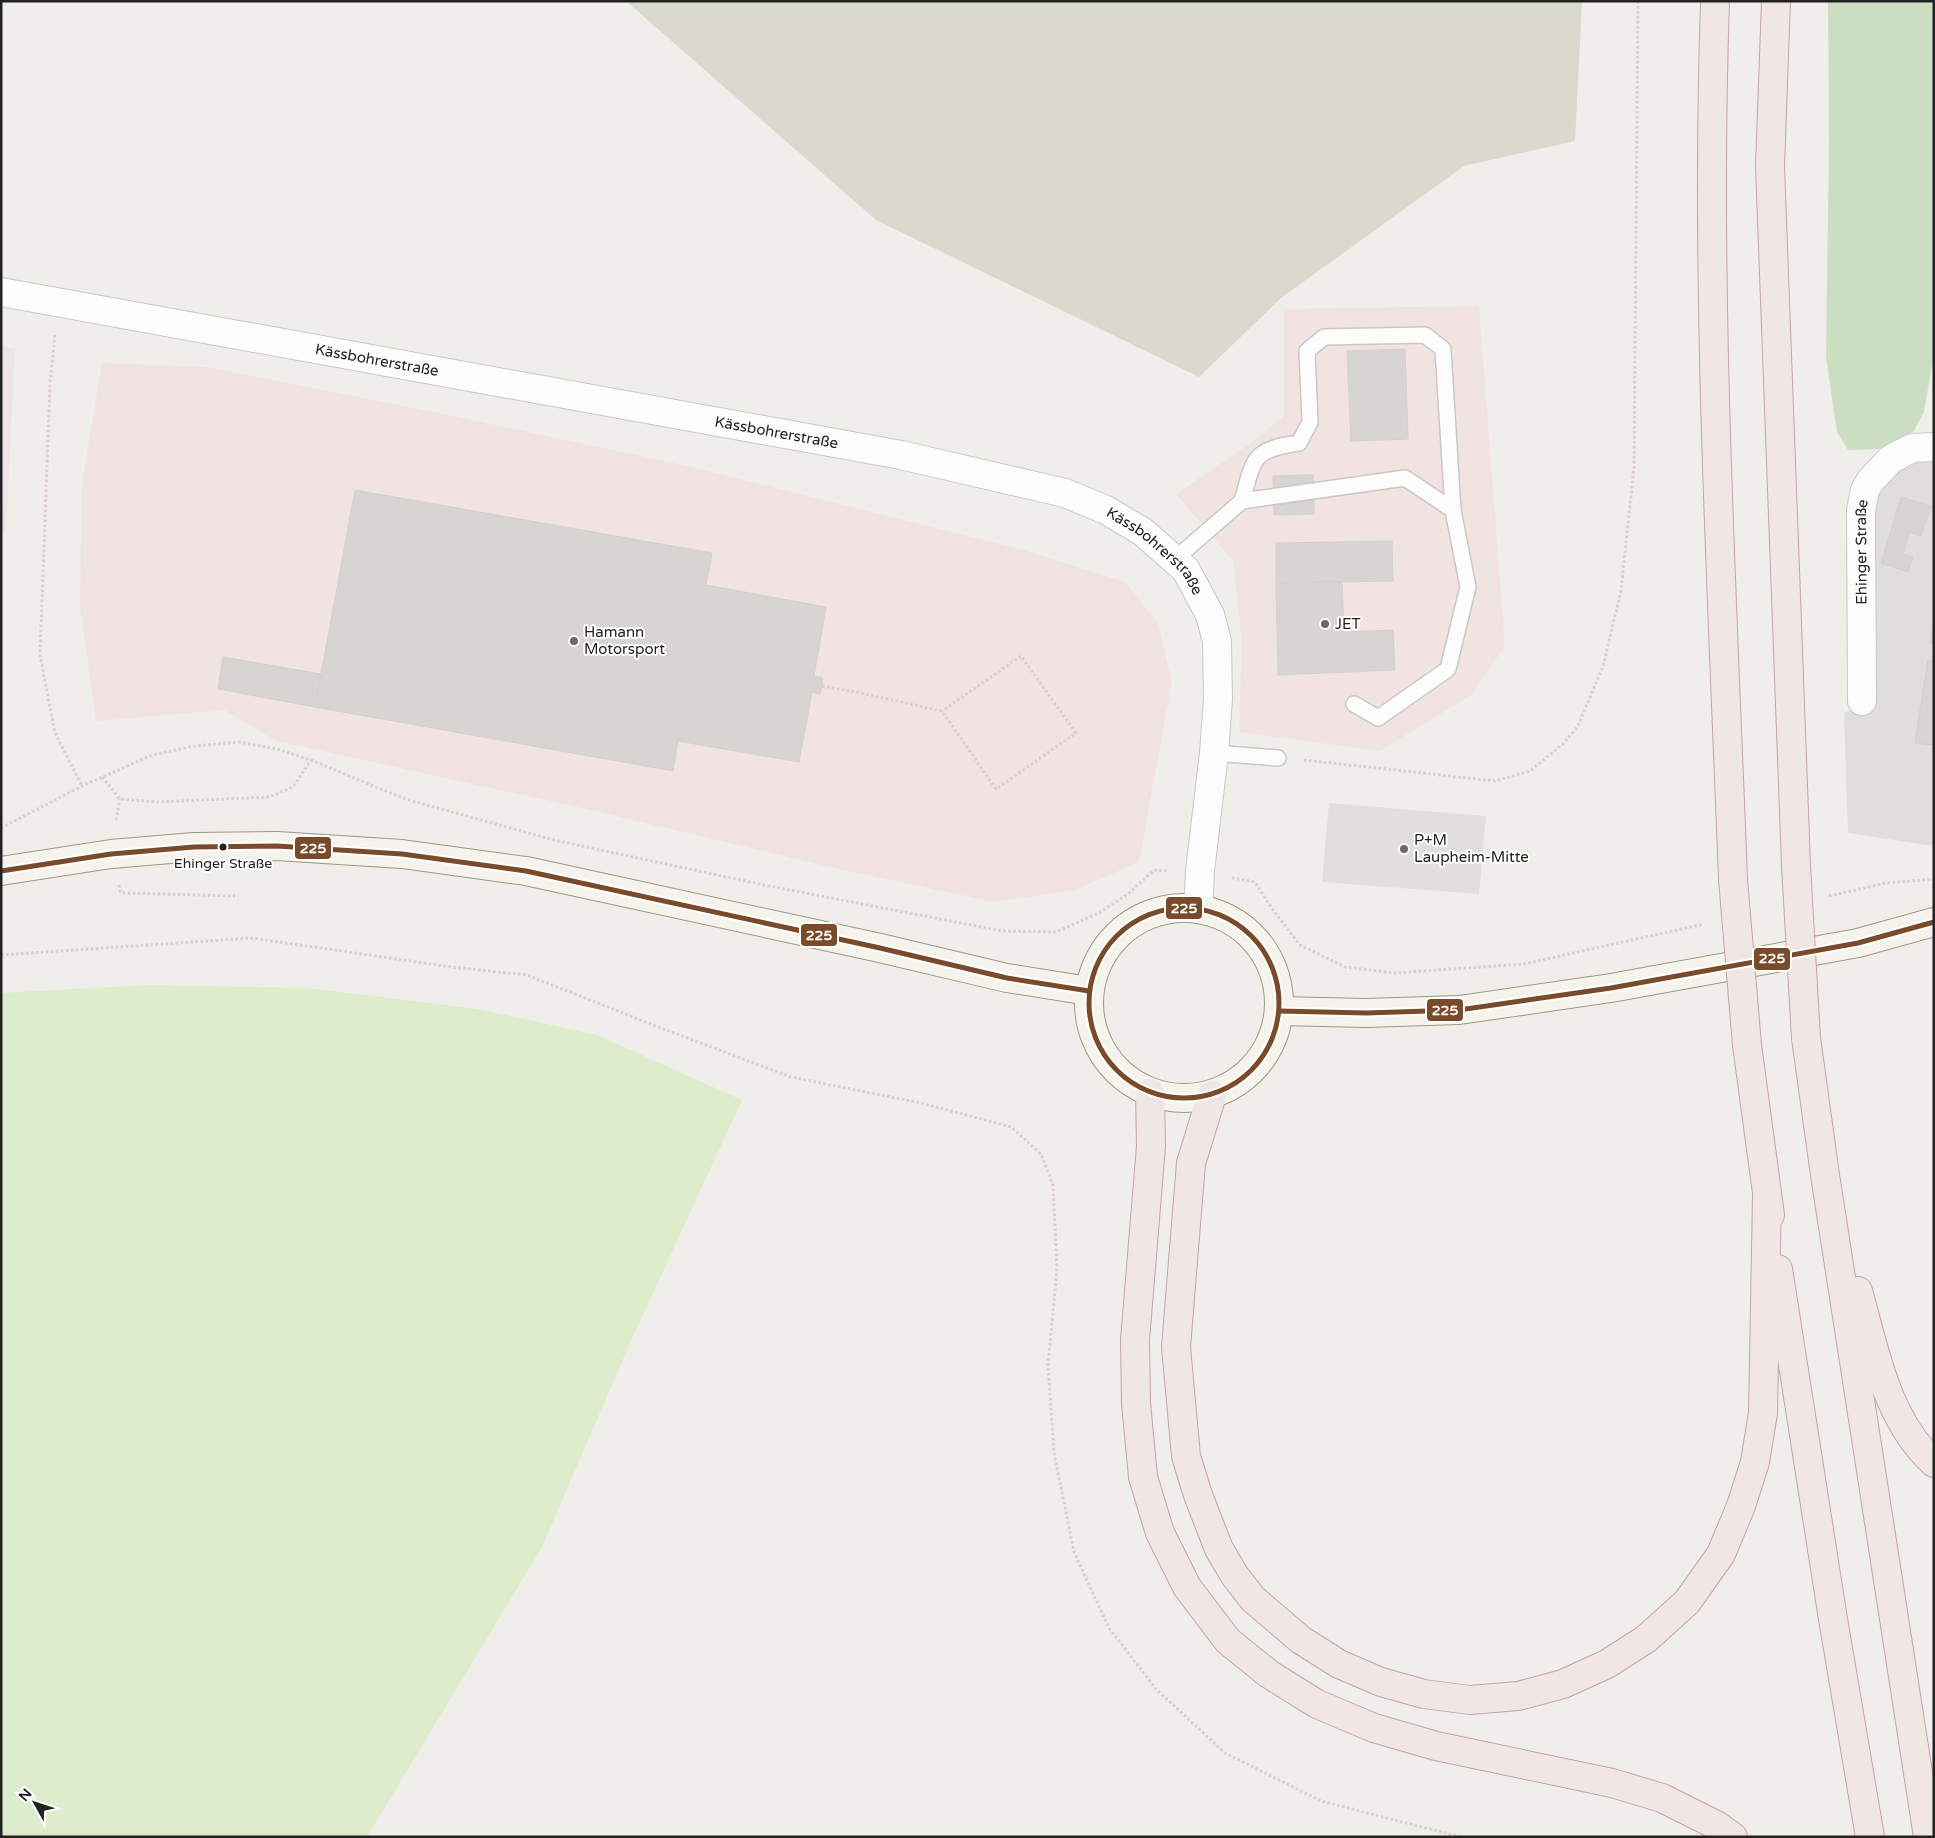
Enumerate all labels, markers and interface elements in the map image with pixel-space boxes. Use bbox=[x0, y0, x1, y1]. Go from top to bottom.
street label: Kässbohrerstraße bbox=[314, 340, 440, 380]
street label: Kässbohrerstraße bbox=[713, 412, 840, 452]
street label: Ehinger Straße bbox=[1852, 498, 1872, 605]
street label: Kässbohrerstraße bbox=[1103, 503, 1207, 598]
place label: JET bbox=[1335, 615, 1361, 633]
marker: JET bbox=[1319, 618, 1331, 630]
place label: Hamann Motorsport bbox=[584, 623, 665, 658]
marker: Hamann Motorsport bbox=[568, 635, 580, 647]
place label: P+M Laupheim-Mitte bbox=[1414, 831, 1529, 866]
line badge: 225 bbox=[294, 836, 332, 860]
text: 225 bbox=[300, 840, 326, 857]
marker: Ehinger Straße bbox=[218, 842, 228, 852]
marker: P+M Laupheim-Mitte bbox=[1398, 843, 1410, 855]
place label: Ehinger Straße bbox=[174, 855, 272, 872]
line badge: 225 bbox=[1165, 896, 1203, 920]
text: 225 bbox=[1171, 900, 1197, 917]
line badge: 225 bbox=[800, 923, 838, 947]
text: 225 bbox=[806, 927, 832, 944]
line badge: 225 bbox=[1753, 947, 1791, 971]
text: 225 bbox=[1759, 950, 1785, 967]
line badge: 225 bbox=[1426, 998, 1464, 1022]
text: 225 bbox=[1432, 1002, 1458, 1019]
north arrow bbox=[10, 1778, 60, 1828]
text: N bbox=[15, 1785, 36, 1805]

